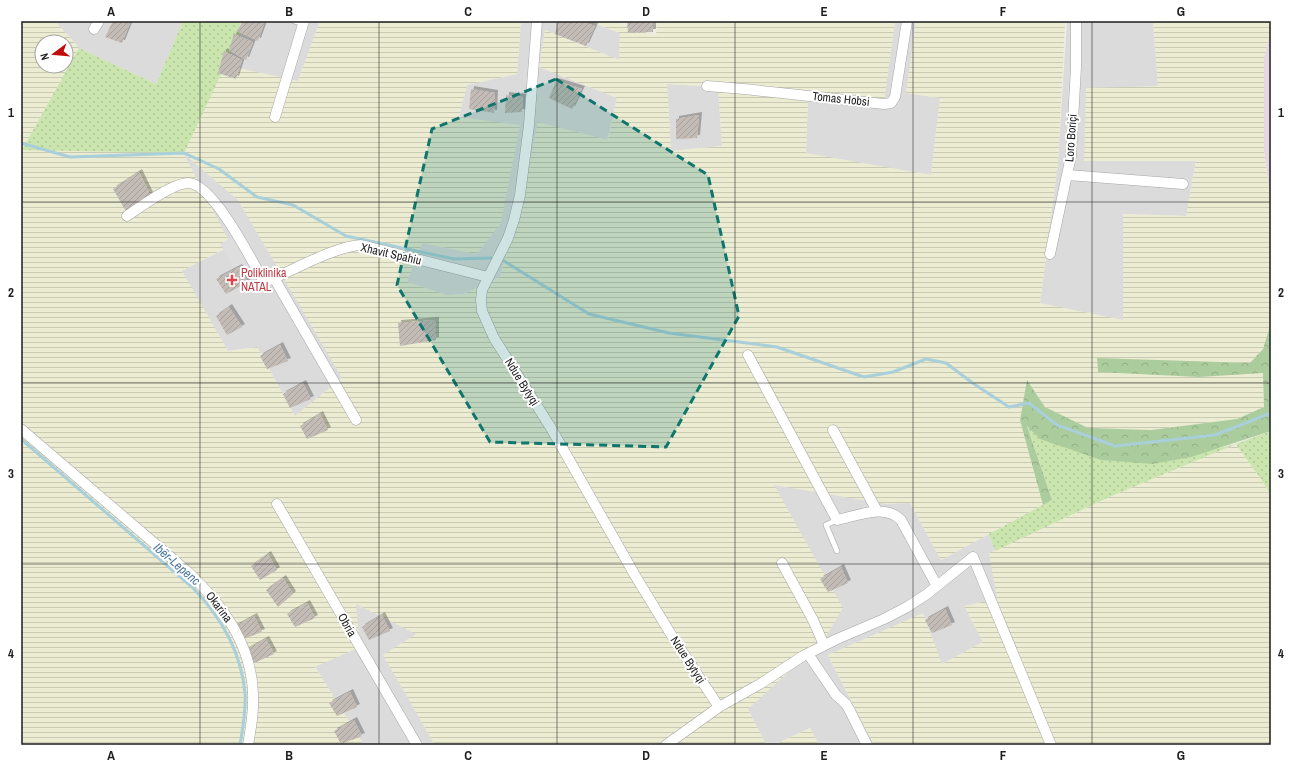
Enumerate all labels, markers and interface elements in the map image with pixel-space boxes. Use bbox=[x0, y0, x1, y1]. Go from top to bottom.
text: A bbox=[107, 3, 115, 20]
text: B bbox=[285, 3, 293, 20]
text: C bbox=[464, 3, 472, 20]
text: D bbox=[642, 3, 650, 20]
text: E bbox=[820, 3, 828, 20]
text: F bbox=[1000, 3, 1007, 20]
text: G bbox=[1177, 3, 1185, 20]
north arrow bbox=[34, 34, 74, 74]
text: N bbox=[37, 52, 52, 62]
street label: Tomas Hobsi bbox=[812, 88, 870, 110]
text: 1 bbox=[8, 104, 14, 121]
text: 1 bbox=[1278, 104, 1284, 121]
street label: Loro Boriçi bbox=[1061, 113, 1081, 163]
street label: Xhavit Spahiu bbox=[359, 239, 423, 269]
place label: Poliklinika NATAL bbox=[241, 265, 287, 295]
marker: Poliklinika NATAL bbox=[226, 274, 238, 286]
text: 2 bbox=[8, 284, 14, 301]
text: 2 bbox=[1278, 284, 1284, 301]
street label: Ndue Bytyqi bbox=[501, 355, 543, 409]
text: 3 bbox=[8, 465, 14, 482]
text: 3 bbox=[1278, 465, 1284, 482]
water label: Ibër-Lepenc bbox=[150, 539, 205, 590]
street label: Okarina bbox=[202, 588, 236, 626]
street label: Obria bbox=[334, 610, 360, 640]
street label: Ndue Bytyqi bbox=[667, 633, 709, 687]
text: 4 bbox=[8, 645, 14, 662]
text: 4 bbox=[1278, 645, 1284, 662]
text: A bbox=[107, 747, 115, 764]
text: B bbox=[285, 747, 293, 764]
text: C bbox=[464, 747, 472, 764]
text: D bbox=[642, 747, 650, 764]
text: E bbox=[820, 747, 828, 764]
text: F bbox=[1000, 747, 1007, 764]
text: G bbox=[1177, 747, 1185, 764]

